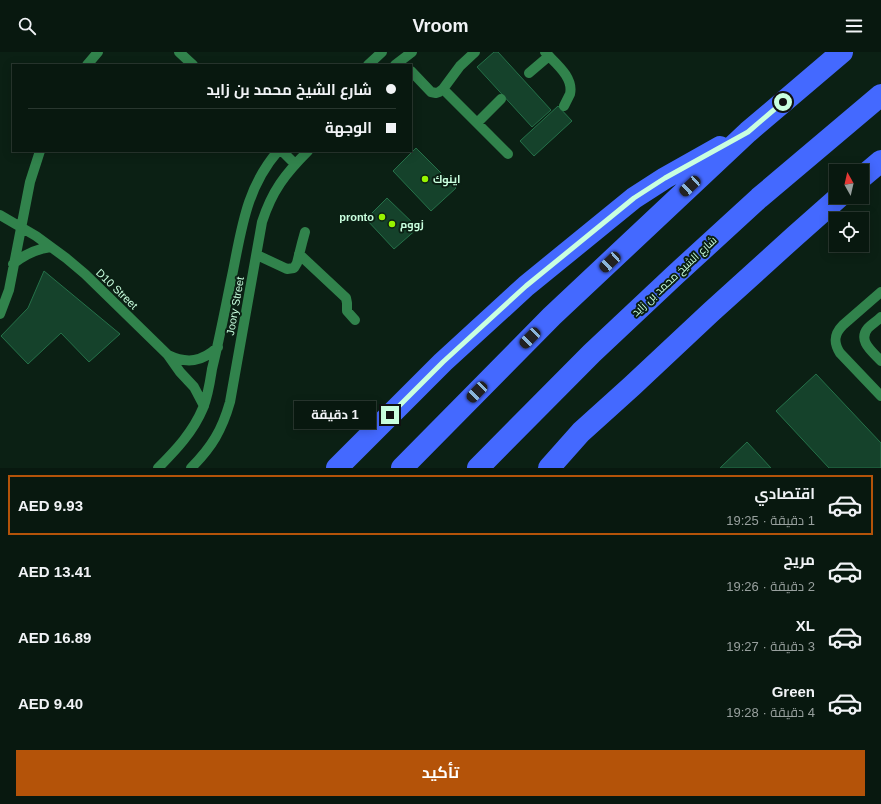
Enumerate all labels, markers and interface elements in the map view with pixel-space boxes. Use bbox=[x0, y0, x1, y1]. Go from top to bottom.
icon: search bbox=[16, 15, 38, 37]
icon: menu bbox=[843, 15, 865, 37]
text: Vroom bbox=[413, 16, 469, 36]
text: شارع الشيخ محمد بن زايد bbox=[207, 81, 372, 98]
route start bbox=[774, 93, 792, 111]
text: الوجهة bbox=[325, 119, 372, 136]
north arrow bbox=[829, 164, 869, 204]
map controls bbox=[829, 164, 869, 252]
place label: اينوك bbox=[433, 173, 460, 187]
car bbox=[677, 173, 703, 199]
marker: اينوك bbox=[420, 174, 430, 184]
place label: pronto bbox=[339, 211, 374, 223]
marker: pronto bbox=[377, 212, 387, 222]
button: locate bbox=[829, 212, 869, 252]
place label: زووم bbox=[400, 218, 424, 232]
marker: زووم bbox=[387, 219, 397, 229]
street label: شارع الشيخ محمد بن زايد bbox=[629, 234, 720, 320]
car bbox=[597, 249, 623, 275]
street label: D10 Street bbox=[94, 266, 140, 312]
street label: Joory Street bbox=[224, 276, 246, 336]
car bbox=[517, 325, 543, 351]
car bbox=[464, 379, 490, 405]
callout: 1 دقيقة bbox=[294, 401, 376, 429]
route end bbox=[381, 406, 399, 424]
text: 1 دقيقة bbox=[311, 407, 359, 422]
text: اقتصادي bbox=[755, 485, 815, 502]
icon: car bbox=[827, 487, 863, 523]
text: AED 9.93 bbox=[18, 497, 83, 514]
text: 1 دقيقة · 19:25 bbox=[726, 513, 815, 528]
text: مريح bbox=[783, 551, 815, 568]
icon: car bbox=[827, 553, 863, 589]
text: AED 13.41 bbox=[18, 563, 91, 580]
text: 2 دقيقة · 19:26 bbox=[726, 579, 815, 594]
text: XL bbox=[796, 617, 815, 634]
icon: car bbox=[827, 619, 863, 655]
text: AED 16.89 bbox=[18, 629, 91, 646]
text: 3 دقيقة · 19:27 bbox=[726, 639, 815, 654]
text: Green bbox=[772, 683, 815, 700]
icon: car bbox=[827, 685, 863, 721]
text: AED 9.40 bbox=[18, 695, 83, 712]
text: 4 دقيقة · 19:28 bbox=[726, 705, 815, 720]
button: تأكيد bbox=[16, 750, 865, 796]

